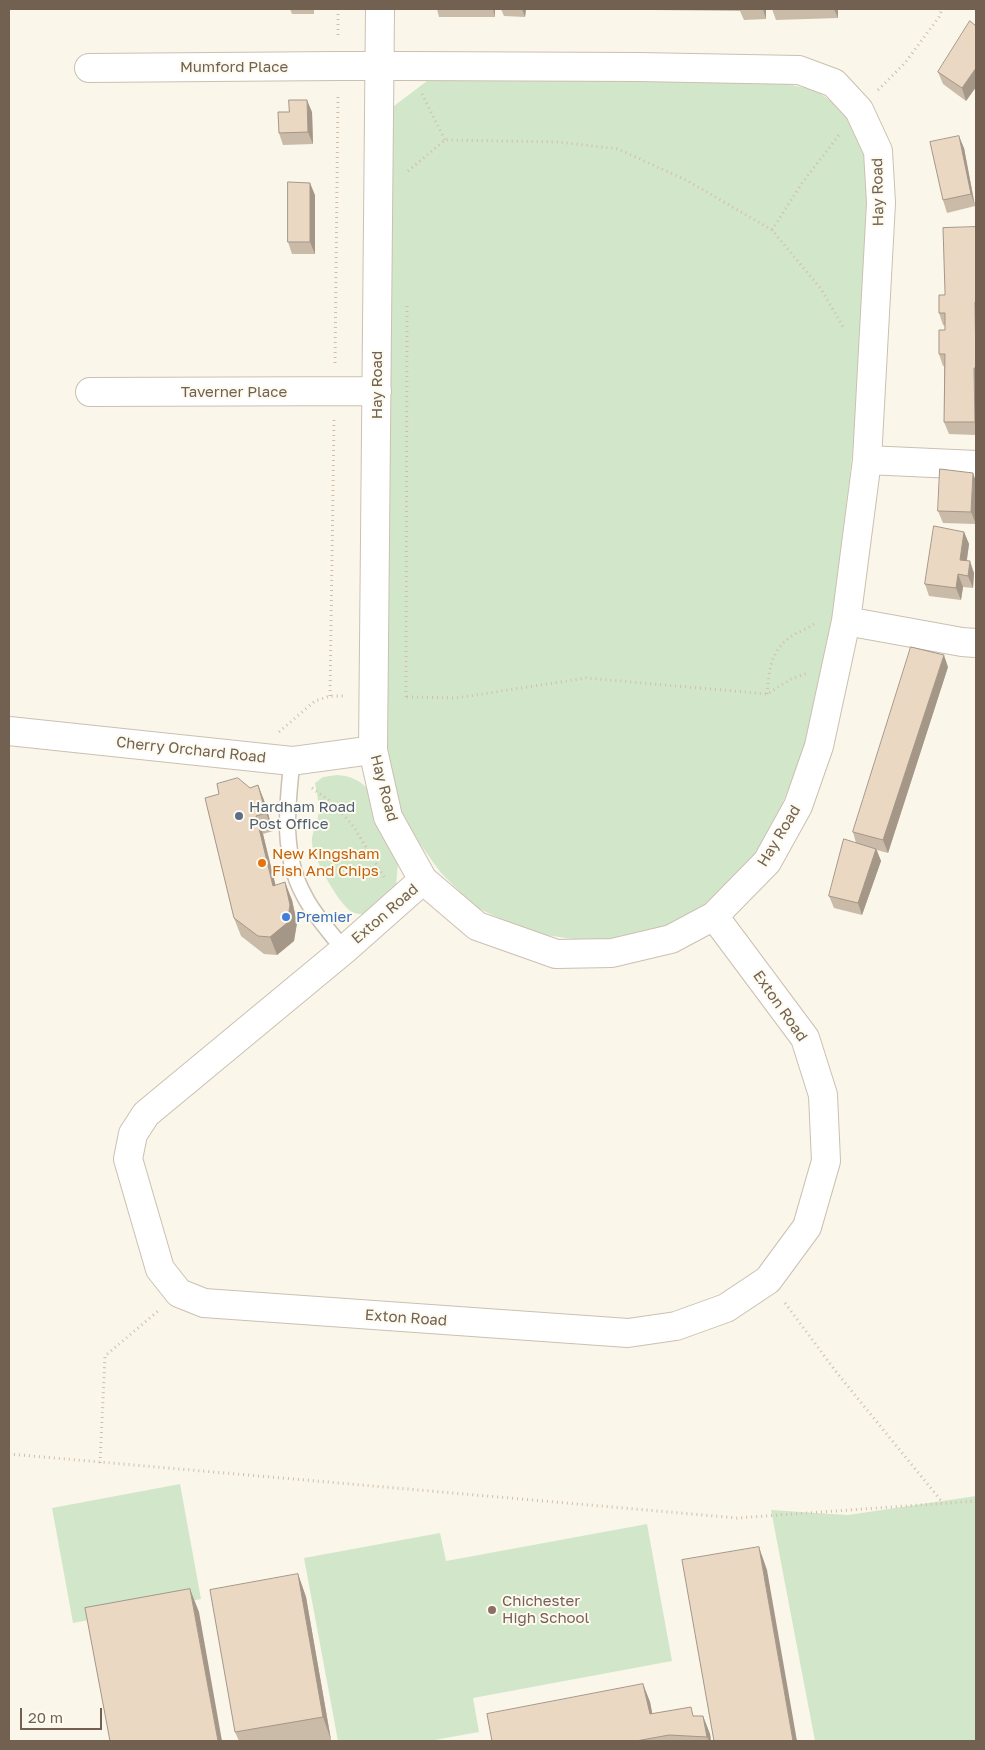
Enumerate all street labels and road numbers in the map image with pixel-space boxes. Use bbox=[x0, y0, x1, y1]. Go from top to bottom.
street label: Mumford Place bbox=[180, 58, 288, 76]
street label: Hay Road bbox=[868, 158, 888, 226]
street label: Hay Road bbox=[368, 351, 386, 419]
street label: Taverner Place bbox=[181, 383, 287, 401]
street label: Cherry Orchard Road bbox=[115, 733, 267, 767]
street label: Hay Road bbox=[366, 753, 402, 823]
street label: Hay Road bbox=[754, 802, 804, 870]
street label: Exton Road bbox=[348, 880, 422, 948]
street label: Exton Road bbox=[749, 967, 811, 1045]
street label: Exton Road bbox=[364, 1306, 448, 1330]

